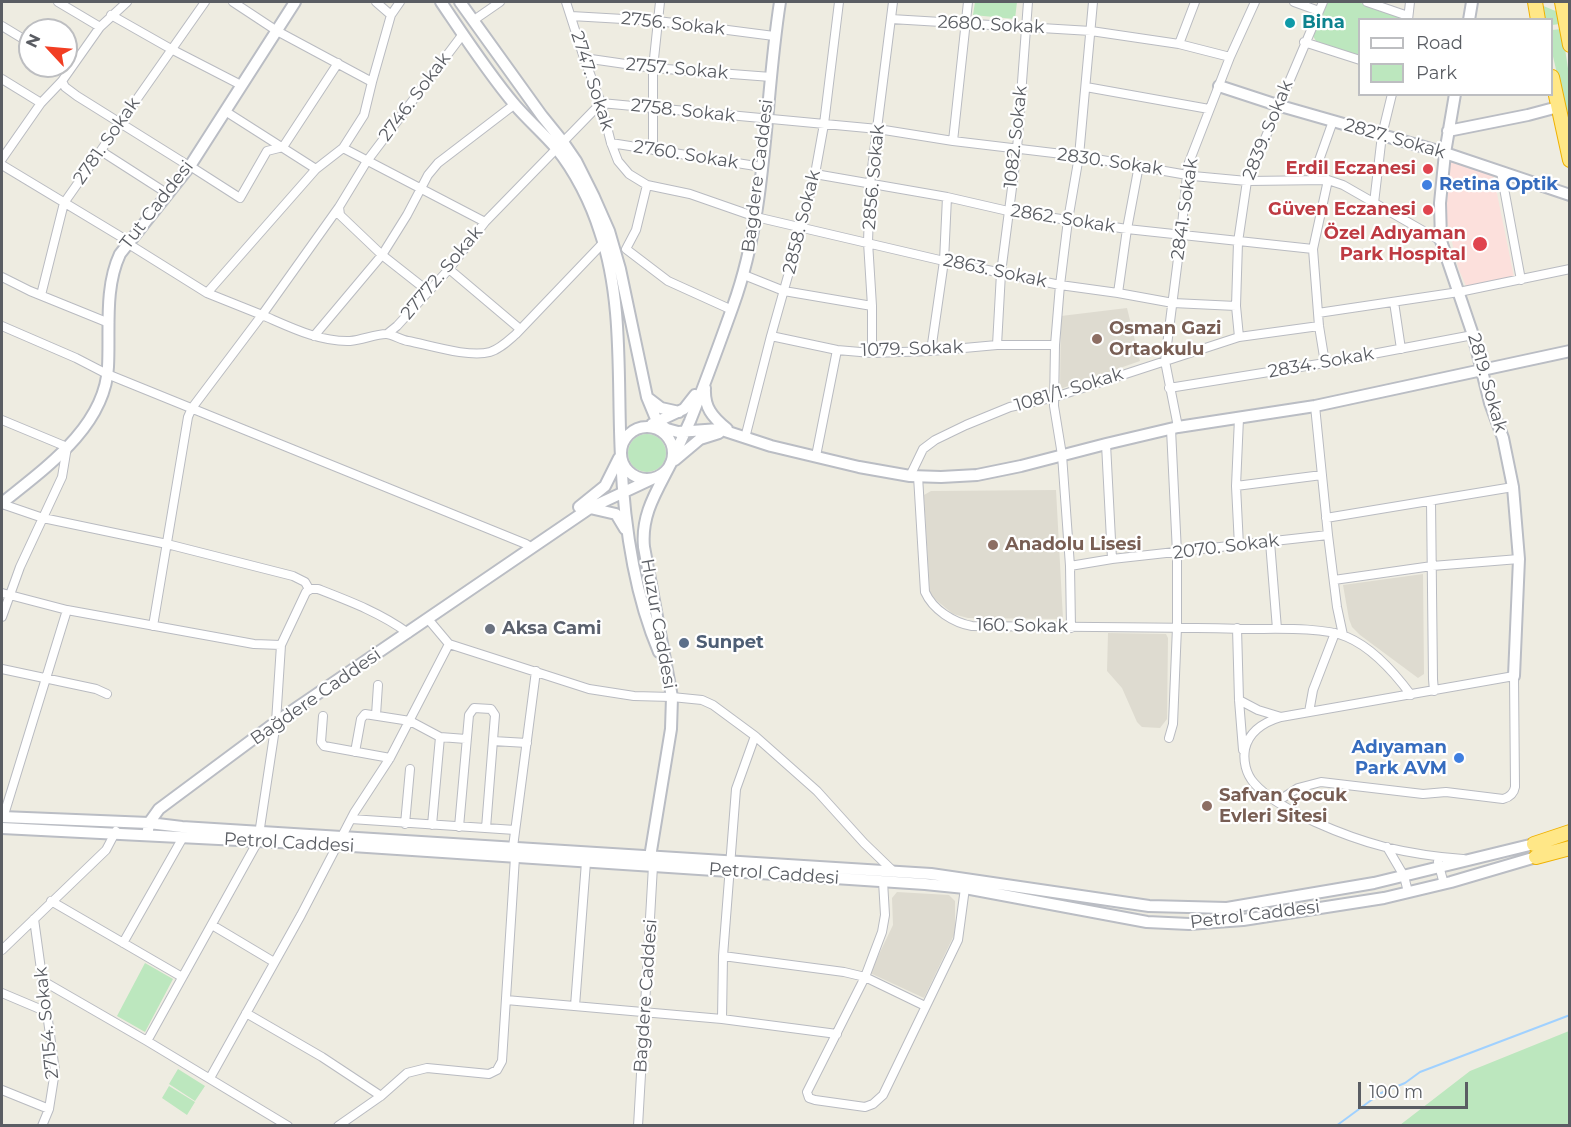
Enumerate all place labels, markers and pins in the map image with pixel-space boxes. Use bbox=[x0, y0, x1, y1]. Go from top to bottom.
place label: Bina bbox=[1302, 12, 1345, 34]
marker: Bina bbox=[1283, 16, 1297, 30]
place label: Erdil Eczanesi bbox=[1286, 158, 1416, 180]
marker: Erdil Eczanesi bbox=[1421, 162, 1435, 176]
place label: Retina Optik bbox=[1439, 174, 1558, 196]
marker: Retina Optik bbox=[1420, 178, 1434, 192]
place label: Güven Eczanesi bbox=[1268, 199, 1416, 221]
marker: Güven Eczanesi bbox=[1421, 203, 1435, 217]
place label: Özel Adıyaman Park Hospital bbox=[1324, 223, 1466, 266]
marker: Özel Adıyaman Park Hospital bbox=[1471, 235, 1489, 253]
place label: Osman Gazi Ortaokulu bbox=[1109, 318, 1221, 360]
marker: Osman Gazi Ortaokulu bbox=[1090, 332, 1104, 346]
place label: Anadolu Lisesi bbox=[1005, 534, 1142, 556]
marker: Anadolu Lisesi bbox=[986, 538, 1000, 552]
place label: Aksa Cami bbox=[502, 618, 601, 640]
marker: Aksa Cami bbox=[483, 622, 497, 636]
place label: Sunpet bbox=[696, 632, 764, 654]
marker: Sunpet bbox=[677, 636, 691, 650]
place label: Adıyaman Park AVM bbox=[1352, 737, 1447, 780]
marker: Adıyaman Park AVM bbox=[1452, 751, 1466, 765]
place label: Safvan Çocuk Evleri Sitesi bbox=[1219, 785, 1347, 828]
marker: Safvan Çocuk Evleri Sitesi bbox=[1200, 799, 1214, 813]

